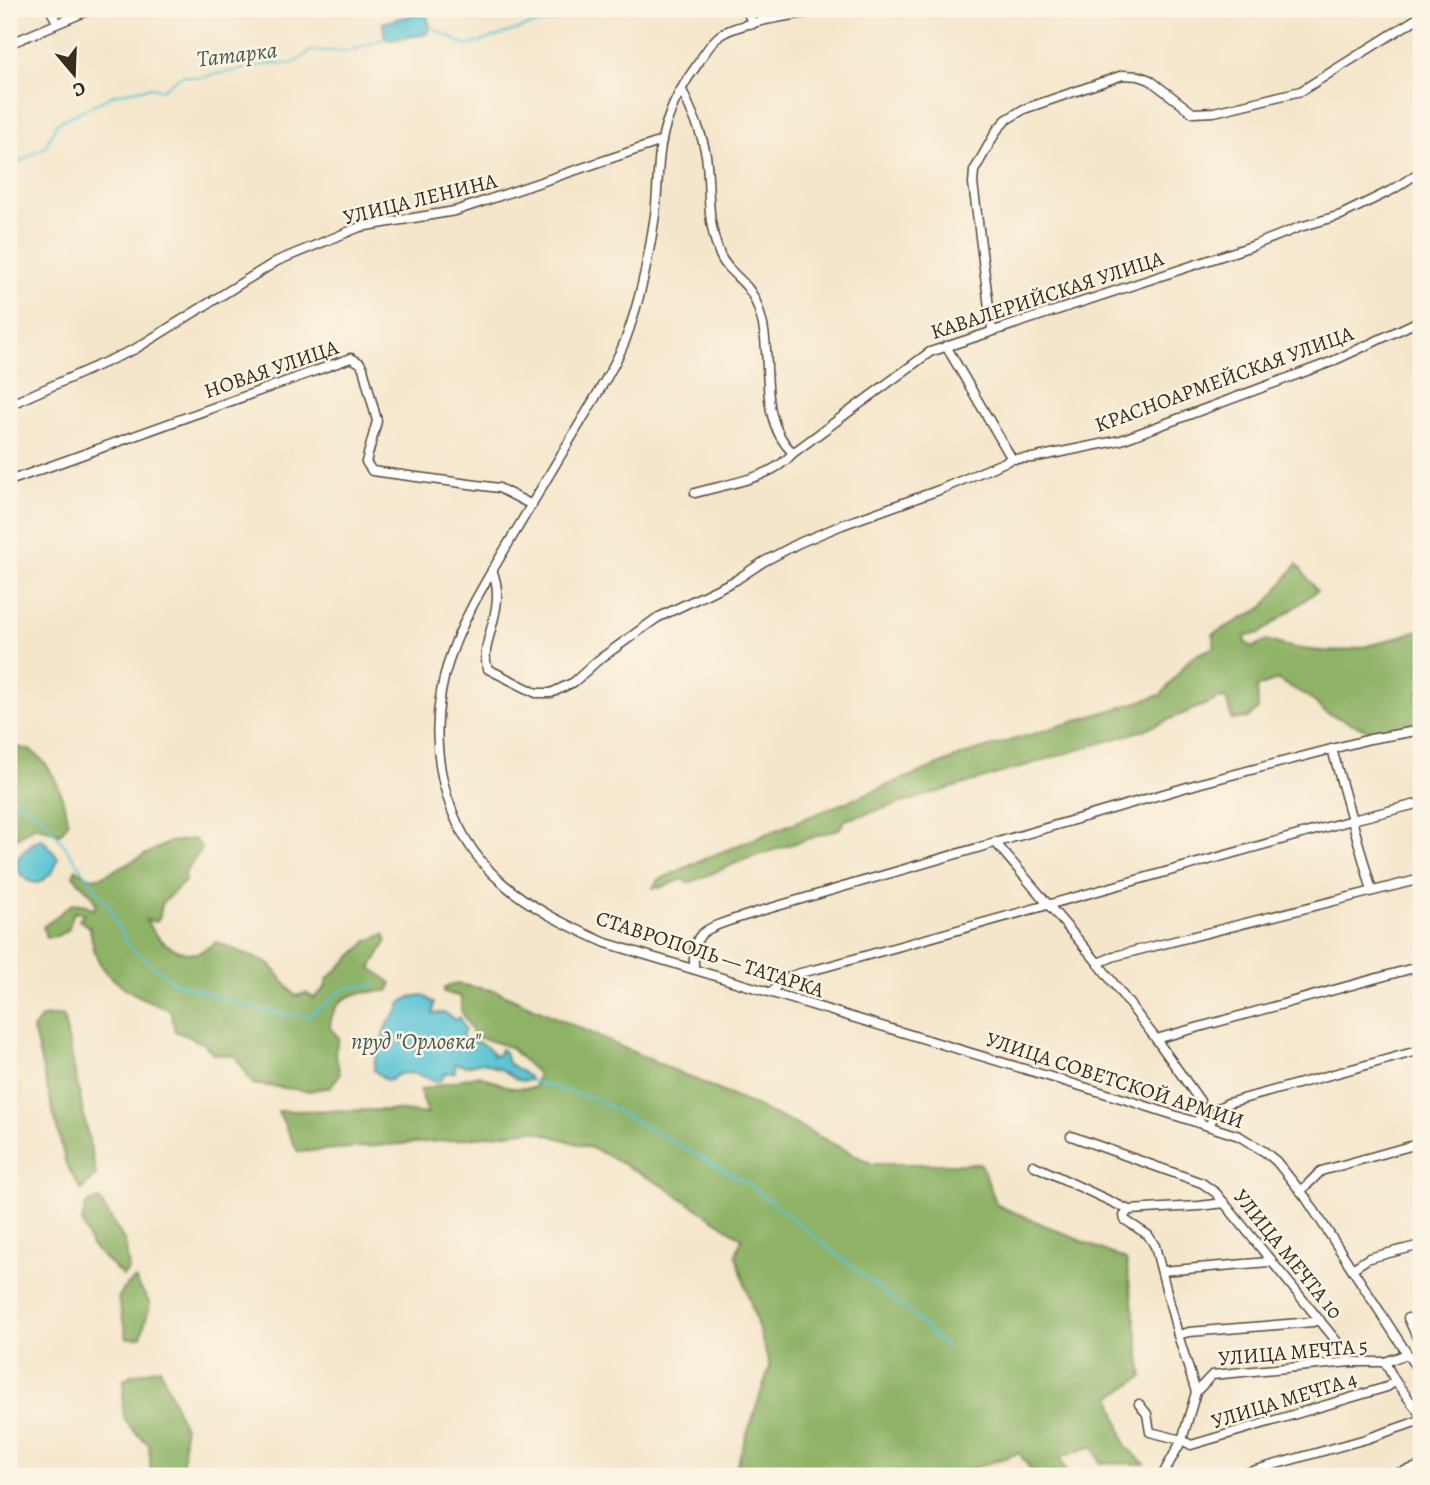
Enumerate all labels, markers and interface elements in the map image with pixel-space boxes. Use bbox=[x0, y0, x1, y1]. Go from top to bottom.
water label: Татарка bbox=[195, 34, 279, 75]
north arrow bbox=[38, 38, 108, 108]
text: С bbox=[69, 75, 89, 103]
street label: УЛИЦА ЛЕНИНА bbox=[340, 166, 501, 232]
street label: КАВАЛЕРИЙСКАЯ УЛИЦА bbox=[927, 244, 1168, 346]
street label: КРАСНОАРМЕЙСКАЯ УЛИЦА bbox=[1091, 319, 1358, 439]
street label: НОВАЯ УЛИЦА bbox=[200, 333, 343, 405]
street label: СТАВРОПОЛЬ — ТАТАРКА bbox=[592, 904, 828, 1004]
street label: УЛИЦА СОВЕТСКОЙ АРМИИ bbox=[982, 1025, 1248, 1135]
water label: пруд "Орловка" bbox=[351, 1026, 481, 1057]
street label: УЛИЦА МЕЧТА 10 bbox=[1227, 1183, 1349, 1325]
street label: УЛИЦА МЕЧТА 5 bbox=[1217, 1332, 1369, 1372]
street label: УЛИЦА МЕЧТА 4 bbox=[1208, 1365, 1360, 1435]

